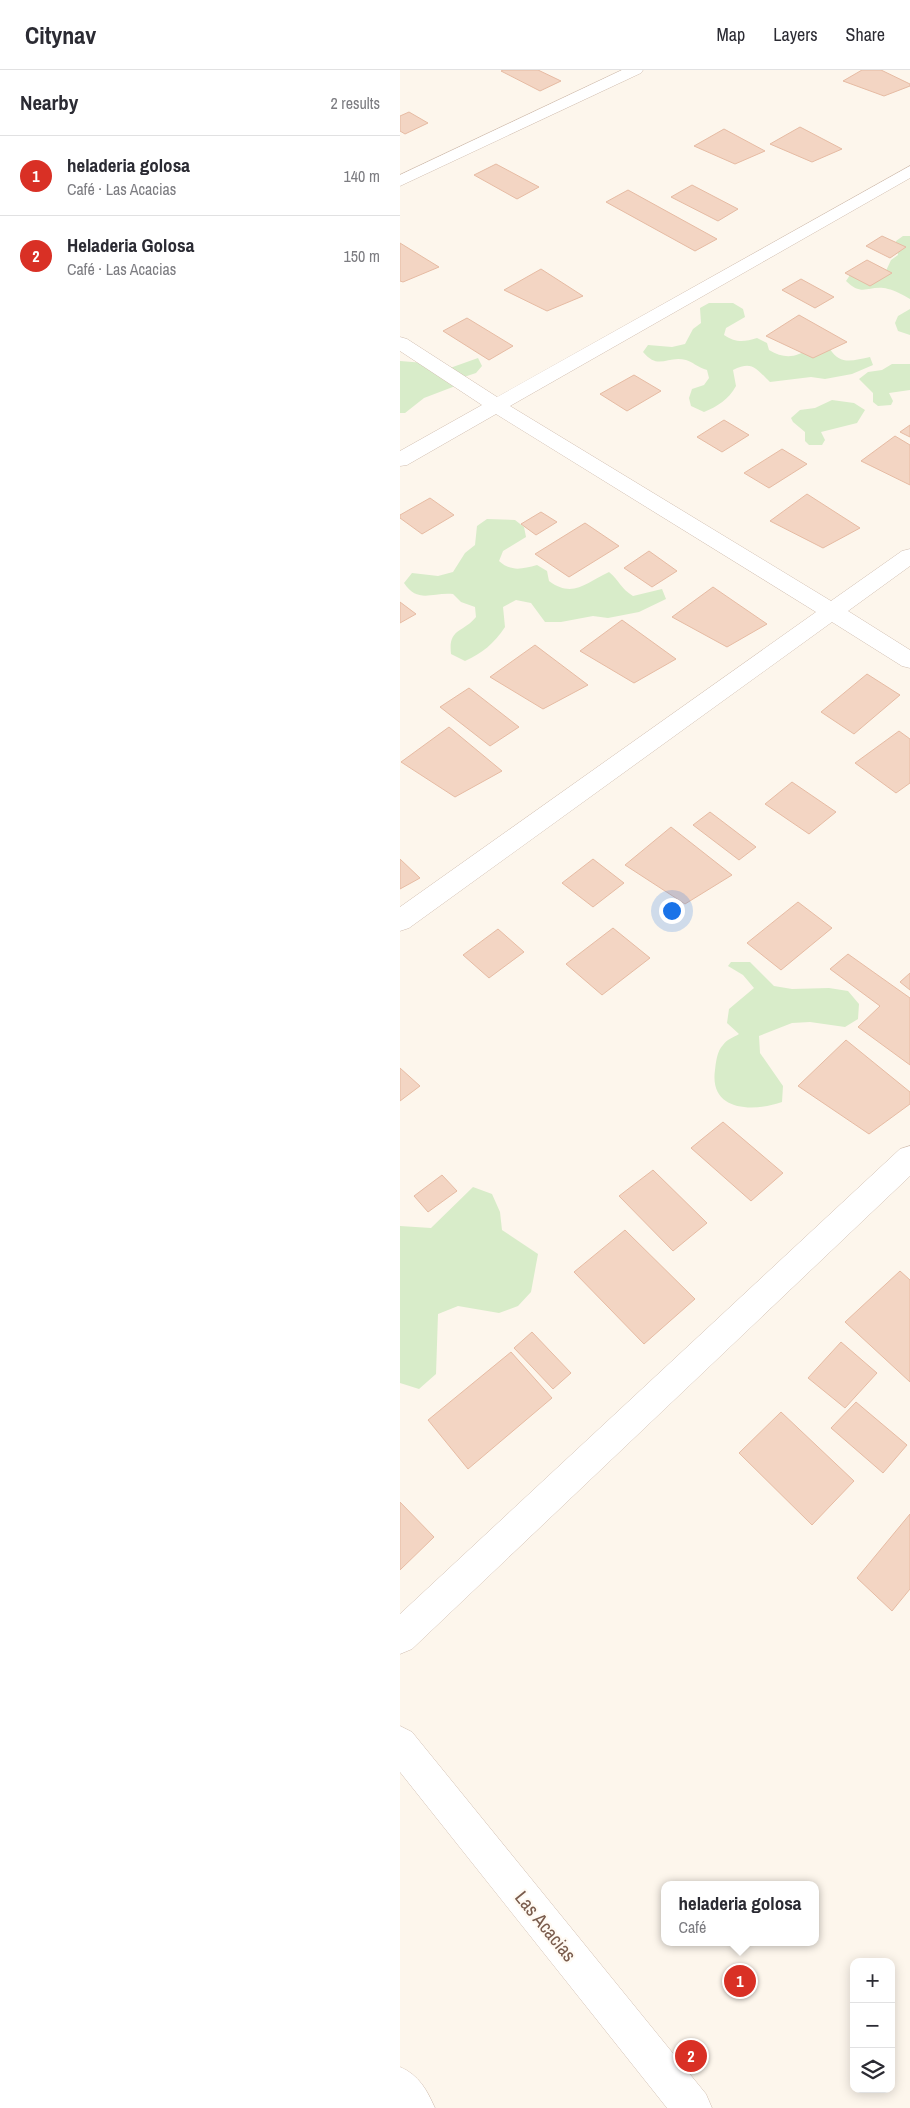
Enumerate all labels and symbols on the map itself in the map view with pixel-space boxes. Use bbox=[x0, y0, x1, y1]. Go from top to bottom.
your location bbox=[659, 898, 685, 924]
street label: Las Acacias bbox=[509, 1885, 583, 1967]
pin: 1 bbox=[724, 1962, 756, 2000]
pin: 2 bbox=[675, 2037, 707, 2075]

